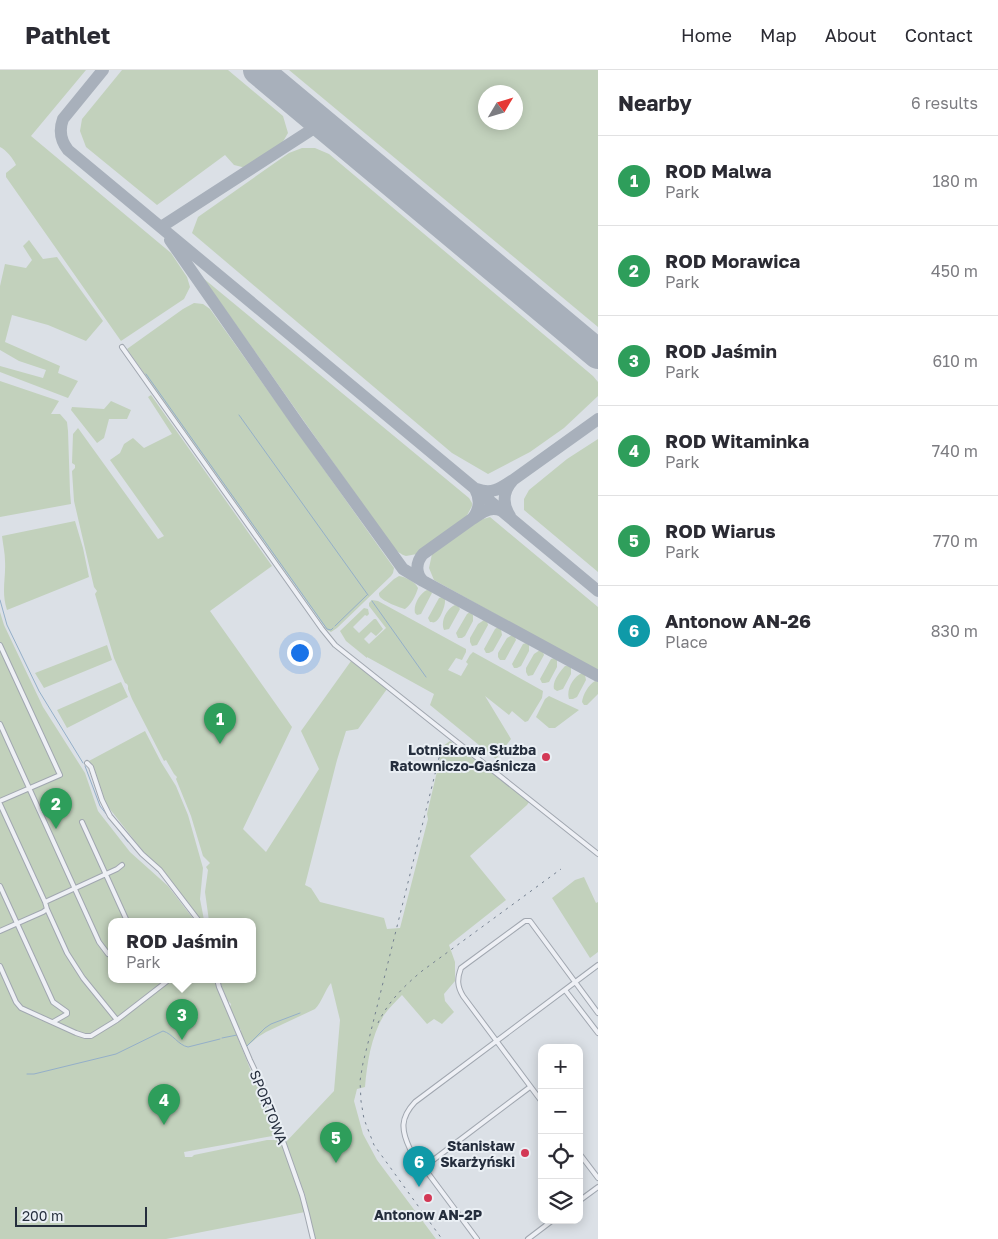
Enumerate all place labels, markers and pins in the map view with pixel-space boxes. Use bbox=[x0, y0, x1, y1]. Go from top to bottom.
pin: 1 bbox=[204, 703, 236, 744]
place label: Lotniskowa Służba Ratowniczo-Gaśnicza bbox=[390, 741, 536, 774]
marker: Lotniskowa Służba Ratowniczo-Gaśnicza bbox=[540, 751, 552, 763]
pin: 2 bbox=[40, 788, 72, 829]
pin: 3 bbox=[166, 999, 198, 1040]
pin: 4 bbox=[148, 1084, 180, 1125]
pin: 5 bbox=[320, 1122, 352, 1163]
place label: Stanisław Skarżyński bbox=[440, 1137, 515, 1170]
pin: 6 bbox=[403, 1146, 435, 1187]
marker: Stanisław Skarżyński bbox=[519, 1147, 531, 1159]
marker: Antonow AN-2P bbox=[422, 1192, 434, 1204]
place label: Antonow AN-2P bbox=[374, 1206, 482, 1223]

